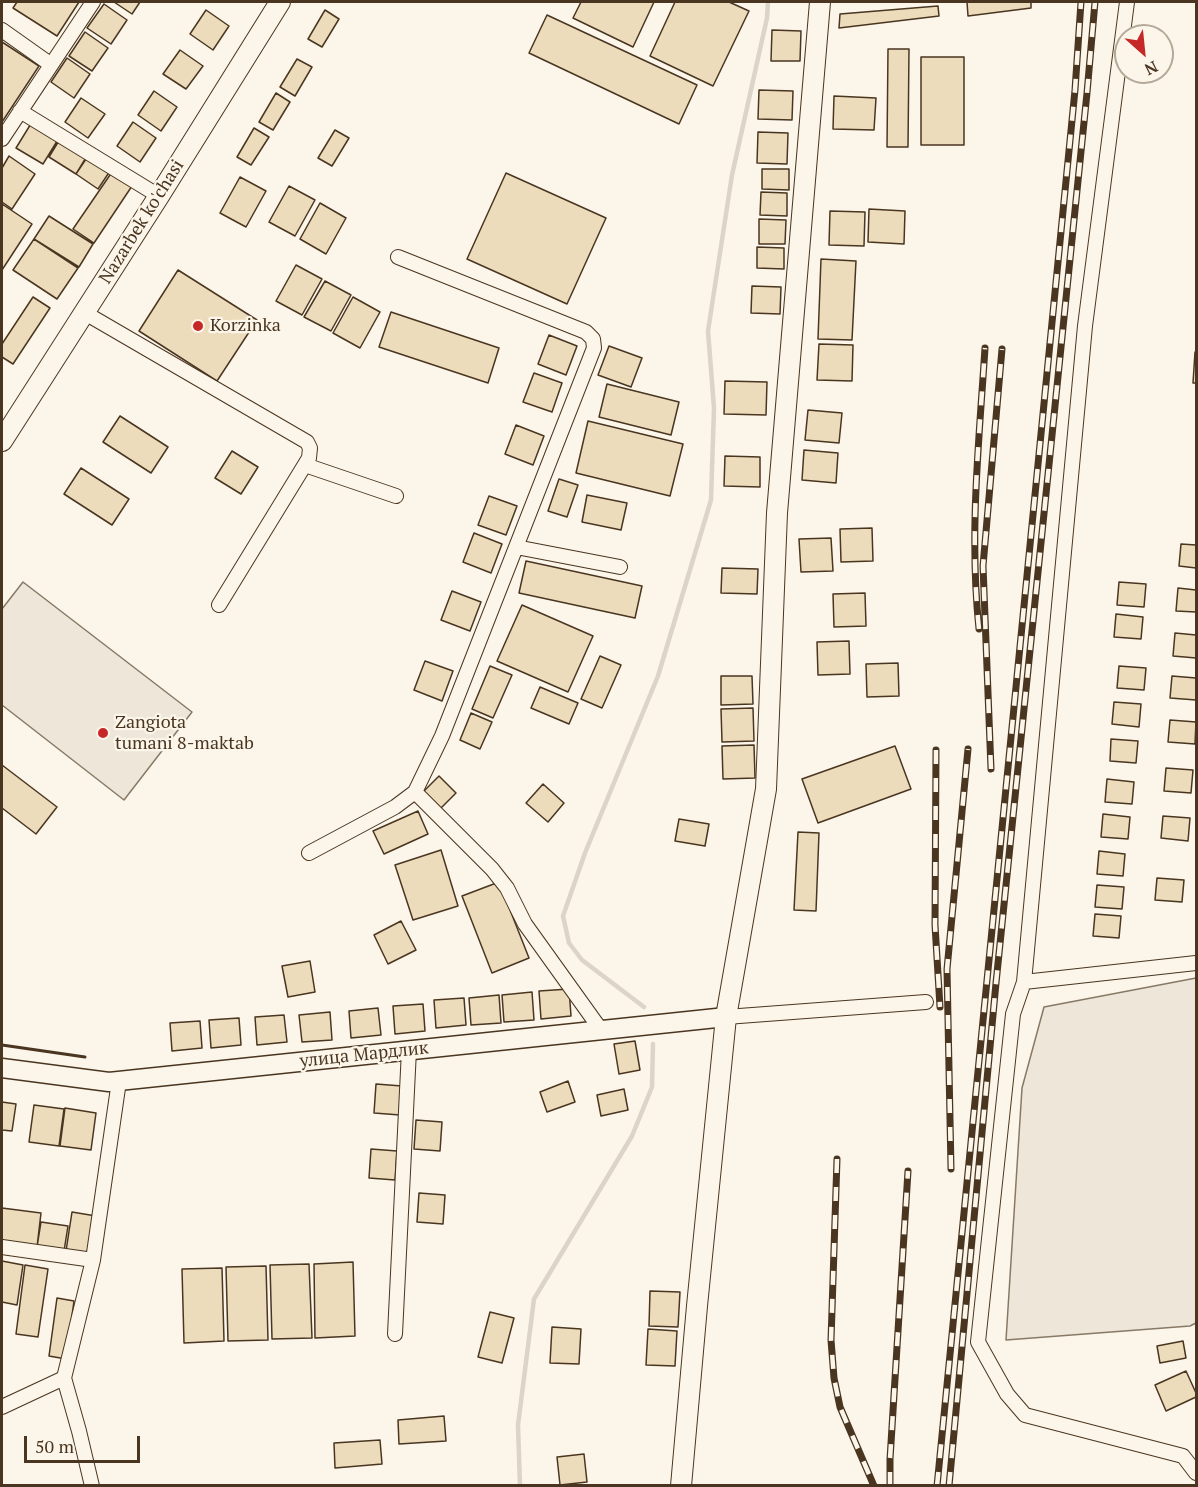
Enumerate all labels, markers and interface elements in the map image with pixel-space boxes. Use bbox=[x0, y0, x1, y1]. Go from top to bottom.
north arrow bbox=[1114, 24, 1174, 84]
text: N bbox=[1141, 56, 1162, 81]
street label: Nazarbek ko'chasi bbox=[95, 156, 189, 288]
place label: Korzinka bbox=[210, 315, 281, 337]
marker: Korzinka bbox=[191, 319, 205, 333]
place label: Zangiota tumani 8-maktab bbox=[115, 712, 254, 754]
marker: Zangiota tumani 8-maktab bbox=[96, 726, 110, 740]
street label: улица Мардлик bbox=[299, 1038, 429, 1072]
scale bar bbox=[27, 1424, 142, 1462]
text: 50 m bbox=[35, 1434, 74, 1458]

